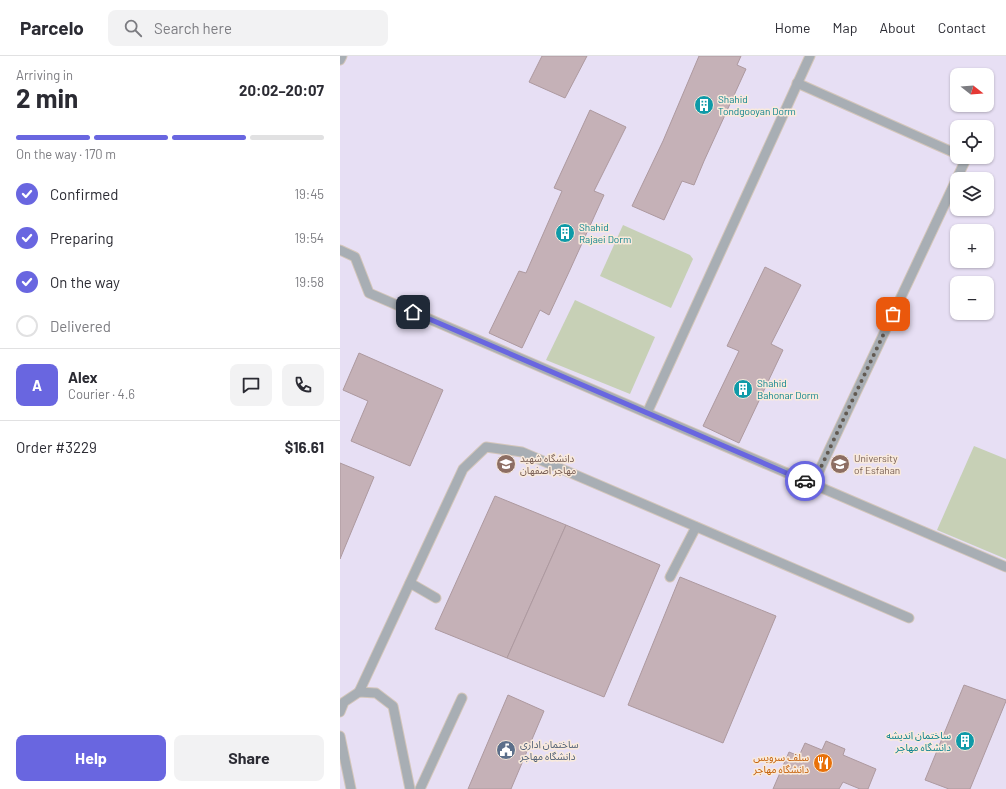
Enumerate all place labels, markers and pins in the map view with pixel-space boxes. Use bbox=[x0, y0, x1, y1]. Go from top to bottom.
place label: Shahid Tondgooyan Dorm bbox=[718, 93, 796, 117]
building icon: Shahid Tondgooyan Dorm bbox=[693, 94, 715, 116]
place label: Shahid Rajaei Dorm bbox=[579, 221, 631, 245]
building icon: Shahid Rajaei Dorm bbox=[554, 222, 576, 244]
pin bbox=[396, 295, 430, 329]
pin bbox=[876, 297, 910, 331]
place label: Shahid Bahonar Dorm bbox=[757, 377, 819, 401]
building icon: Shahid Bahonar Dorm bbox=[732, 378, 754, 400]
place label: دانشگاه شهید مهاجر اصفهان bbox=[520, 452, 576, 477]
place label: University of Esfahan bbox=[854, 452, 900, 476]
school or university icon: دانشگاه شهید مهاجر اصفهان bbox=[495, 453, 517, 475]
school or university icon: University of Esfahan bbox=[829, 453, 851, 475]
place label: ساختمان اندیشه دانشگاه مهاجر bbox=[886, 729, 951, 754]
building icon: ساختمان اندیشه دانشگاه مهاجر bbox=[954, 730, 976, 752]
place label: ساختمان اداری دانشگاه مهاجر bbox=[519, 738, 579, 763]
public building icon: ساختمان اداری دانشگاه مهاجر bbox=[495, 739, 517, 761]
place label: سلف سرویس دانشگاه مهاجر bbox=[753, 751, 809, 776]
restaurant icon: سلف سرویس دانشگاه مهاجر bbox=[812, 752, 834, 774]

